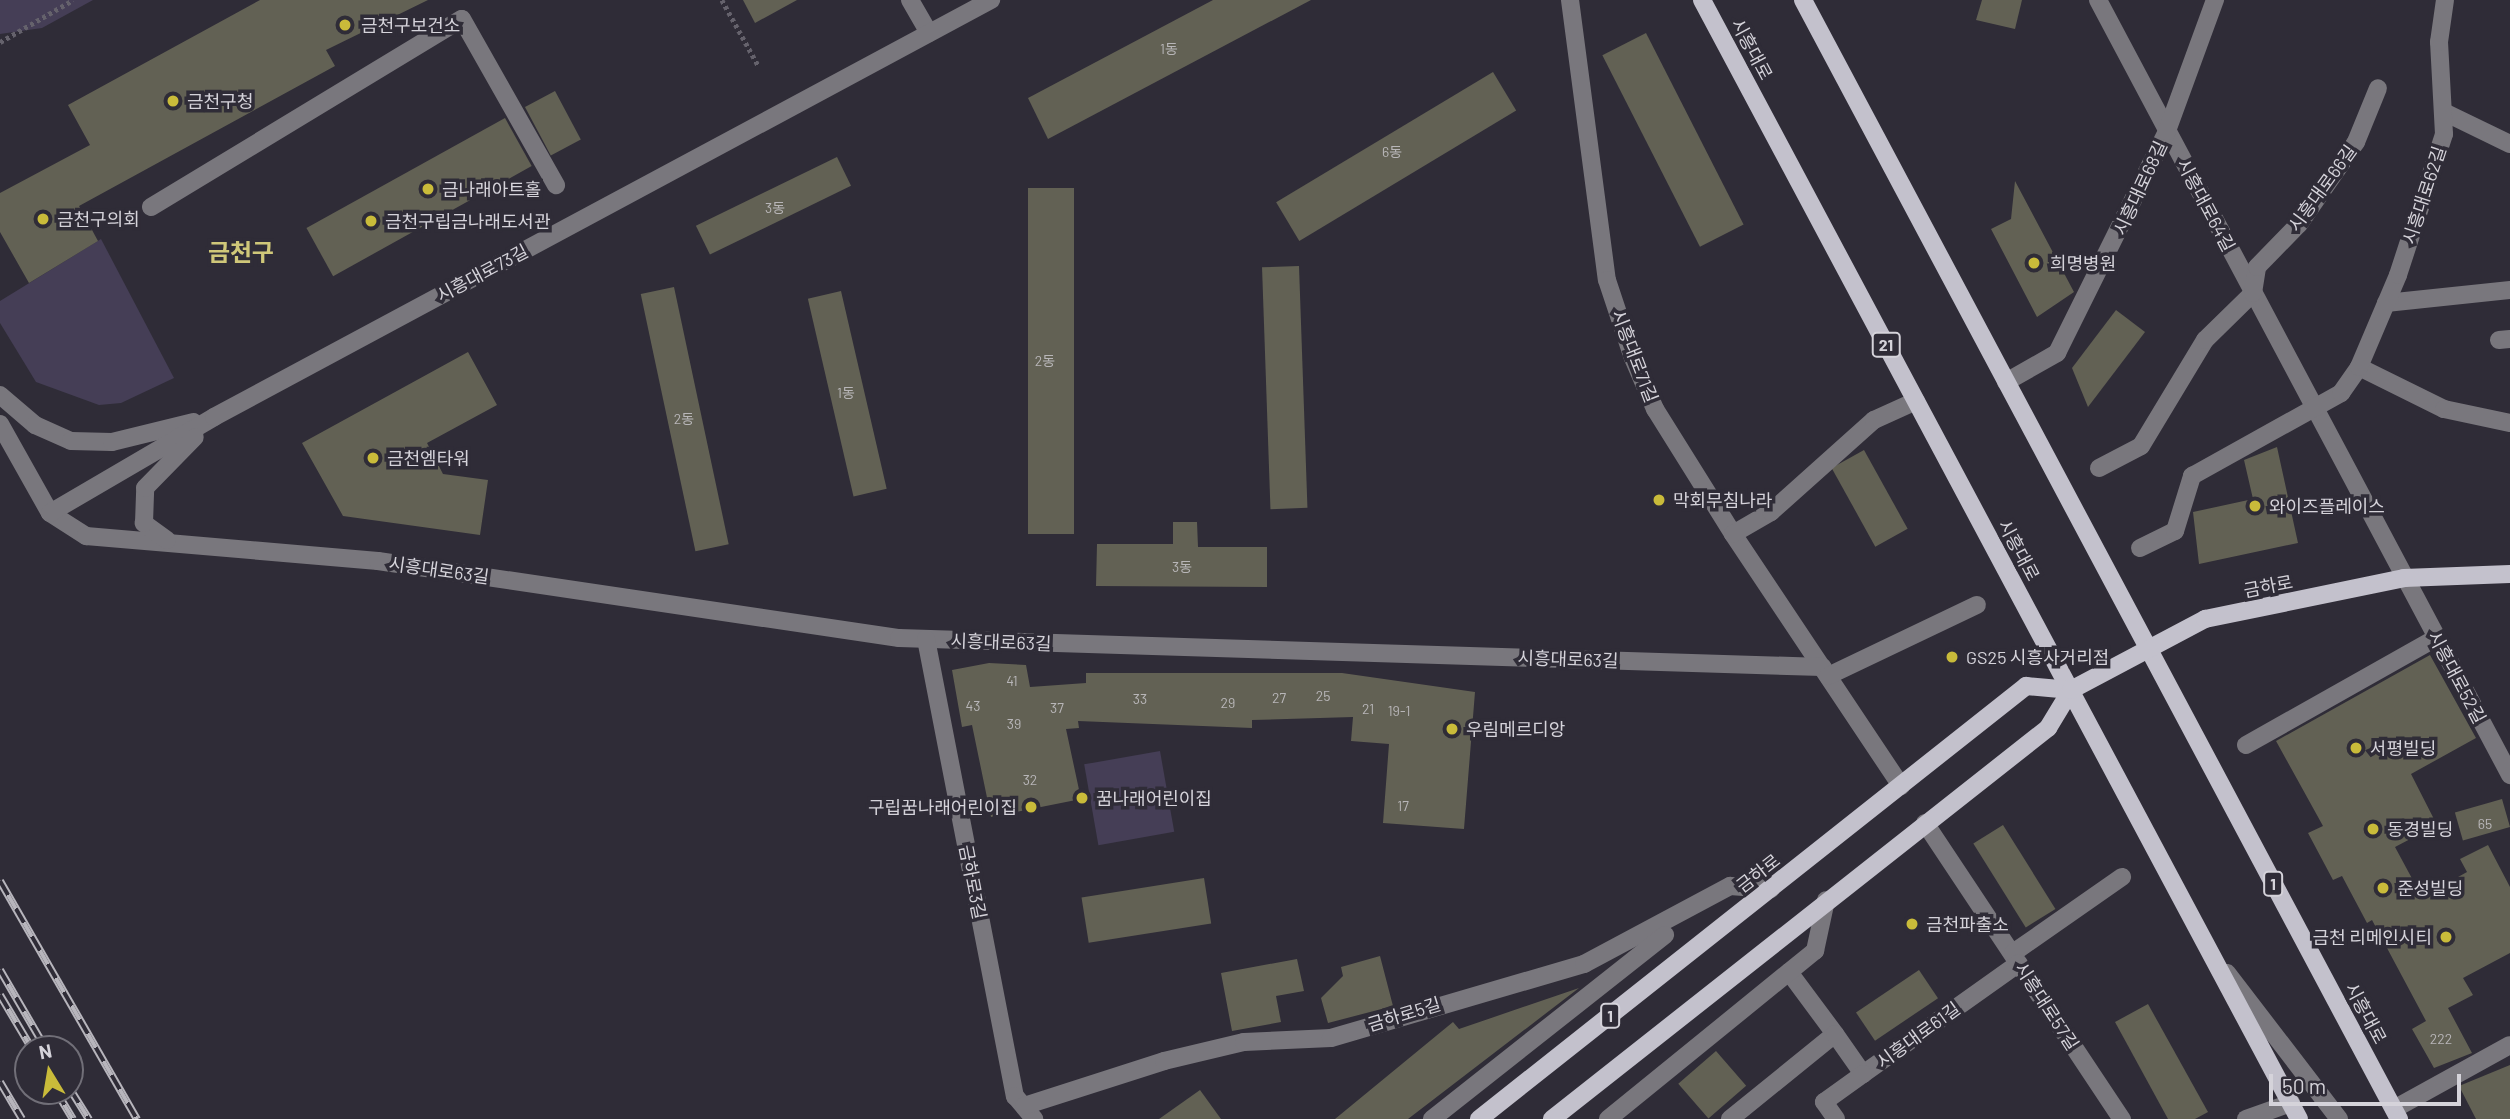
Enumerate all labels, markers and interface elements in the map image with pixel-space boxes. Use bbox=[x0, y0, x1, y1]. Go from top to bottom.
place label: 금천구보건소 bbox=[361, 14, 460, 36]
marker: 금천구보건소 bbox=[335, 15, 355, 35]
street label: 시흥대로 bbox=[1727, 15, 1777, 83]
house number: 1동 bbox=[1160, 41, 1178, 57]
place label: 금천구청 bbox=[187, 90, 253, 112]
marker: 금천구청 bbox=[165, 93, 181, 109]
street label: 시흥대로68길 bbox=[2109, 137, 2171, 239]
street label: 시흥대로66길 bbox=[2283, 141, 2361, 235]
street label: 시흥대로62길 bbox=[2398, 143, 2450, 247]
house number: 6동 bbox=[1382, 144, 1402, 160]
street label: 시흥대로64길 bbox=[2173, 155, 2239, 255]
place label: 금나래아트홀 bbox=[442, 178, 541, 200]
marker: 금나래아트홀 bbox=[420, 181, 436, 197]
house number: 3동 bbox=[765, 200, 785, 216]
place label: 금천구의회 bbox=[57, 208, 140, 230]
place label: 금천구립금나래도서관 bbox=[385, 210, 551, 232]
marker: 금천구의회 bbox=[35, 211, 51, 227]
marker: 금천구립금나래도서관 bbox=[363, 213, 379, 229]
district label: 금천구 bbox=[208, 238, 274, 266]
street label: 시흥대로73길 bbox=[433, 240, 531, 306]
place label: 희명병원 bbox=[2050, 252, 2116, 274]
marker: 희명병원 bbox=[2024, 253, 2044, 273]
street label: 시흥대로71길 bbox=[1607, 307, 1663, 405]
road number: 21 bbox=[1870, 332, 1902, 358]
house number: 2동 bbox=[1035, 353, 1055, 369]
house number: 1동 bbox=[837, 385, 855, 401]
house number: 2동 bbox=[674, 411, 694, 427]
place label: 금천엠타워 bbox=[387, 447, 470, 469]
marker: 금천엠타워 bbox=[365, 450, 381, 466]
place label: 막회무침나라 bbox=[1673, 489, 1772, 511]
marker: 막회무침나라 bbox=[1651, 492, 1667, 508]
place label: 와이즈플레이스 bbox=[2269, 495, 2385, 517]
marker: 와이즈플레이스 bbox=[2247, 498, 2263, 514]
street label: 시흥대로 bbox=[1994, 516, 2044, 584]
street label: 시흥대로63길 bbox=[387, 552, 491, 588]
house number: 3동 bbox=[1172, 559, 1192, 575]
street label: 금하로 bbox=[2242, 571, 2294, 601]
street label: 시흥대로52길 bbox=[2424, 627, 2490, 727]
street label: 시흥대로63길 bbox=[950, 629, 1052, 655]
street label: 시흥대로63길 bbox=[1517, 646, 1619, 672]
place label: GS25 시흥사거리점 bbox=[1966, 646, 2109, 668]
marker: GS25 시흥사거리점 bbox=[1944, 649, 1960, 665]
house number: 41 bbox=[1006, 673, 1018, 689]
house number: 25 bbox=[1316, 688, 1330, 704]
house number: 27 bbox=[1272, 690, 1286, 706]
house number: 33 bbox=[1133, 691, 1147, 707]
house number: 29 bbox=[1221, 695, 1235, 711]
house number: 43 bbox=[966, 698, 980, 714]
house number: 37 bbox=[1050, 700, 1064, 716]
house number: 21 bbox=[1362, 701, 1374, 717]
house number: 19-1 bbox=[1388, 703, 1410, 719]
house number: 39 bbox=[1007, 716, 1021, 732]
place label: 우림메르디앙 bbox=[1466, 718, 1565, 740]
marker: 우림메르디앙 bbox=[1444, 721, 1460, 737]
place label: 서평빌딩 bbox=[2370, 737, 2436, 759]
marker: 서평빌딩 bbox=[2348, 740, 2364, 756]
house number: 32 bbox=[1023, 772, 1037, 788]
place label: 꿈나래어린이집 bbox=[1096, 787, 1212, 809]
marker: 꿈나래어린이집 bbox=[1074, 790, 1090, 806]
place label: 구립꿈나래어린이집 bbox=[868, 796, 1017, 818]
house number: 17 bbox=[1397, 798, 1409, 814]
marker: 구립꿈나래어린이집 bbox=[1023, 799, 1039, 815]
house number: 65 bbox=[2478, 816, 2492, 832]
place label: 동경빌딩 bbox=[2387, 818, 2453, 840]
marker: 동경빌딩 bbox=[2365, 821, 2381, 837]
street label: 금하로3길 bbox=[955, 843, 991, 921]
street label: 금하로 bbox=[1732, 849, 1784, 897]
road number: 1 bbox=[2262, 872, 2284, 897]
place label: 준성빌딩 bbox=[2397, 877, 2463, 899]
marker: 준성빌딩 bbox=[2375, 880, 2391, 896]
place label: 금천파출소 bbox=[1926, 913, 2009, 935]
marker: 금천파출소 bbox=[1904, 916, 1920, 932]
place label: 금천 리메인시티 bbox=[2312, 926, 2432, 948]
marker: 금천 리메인시티 bbox=[2438, 929, 2454, 945]
street label: 시흥대로57길 bbox=[2011, 958, 2083, 1054]
street label: 시흥대로 bbox=[2341, 979, 2391, 1047]
street label: 금하로5길 bbox=[1365, 993, 1443, 1035]
street label: 시흥대로61길 bbox=[1872, 997, 1964, 1073]
road number: 1 bbox=[1600, 1004, 1620, 1028]
house number: 222 bbox=[2430, 1031, 2452, 1047]
north arrow bbox=[14, 1035, 84, 1105]
text: N bbox=[37, 1038, 54, 1063]
scale bar bbox=[2272, 1060, 2464, 1104]
text: 50 m bbox=[2282, 1073, 2326, 1098]

